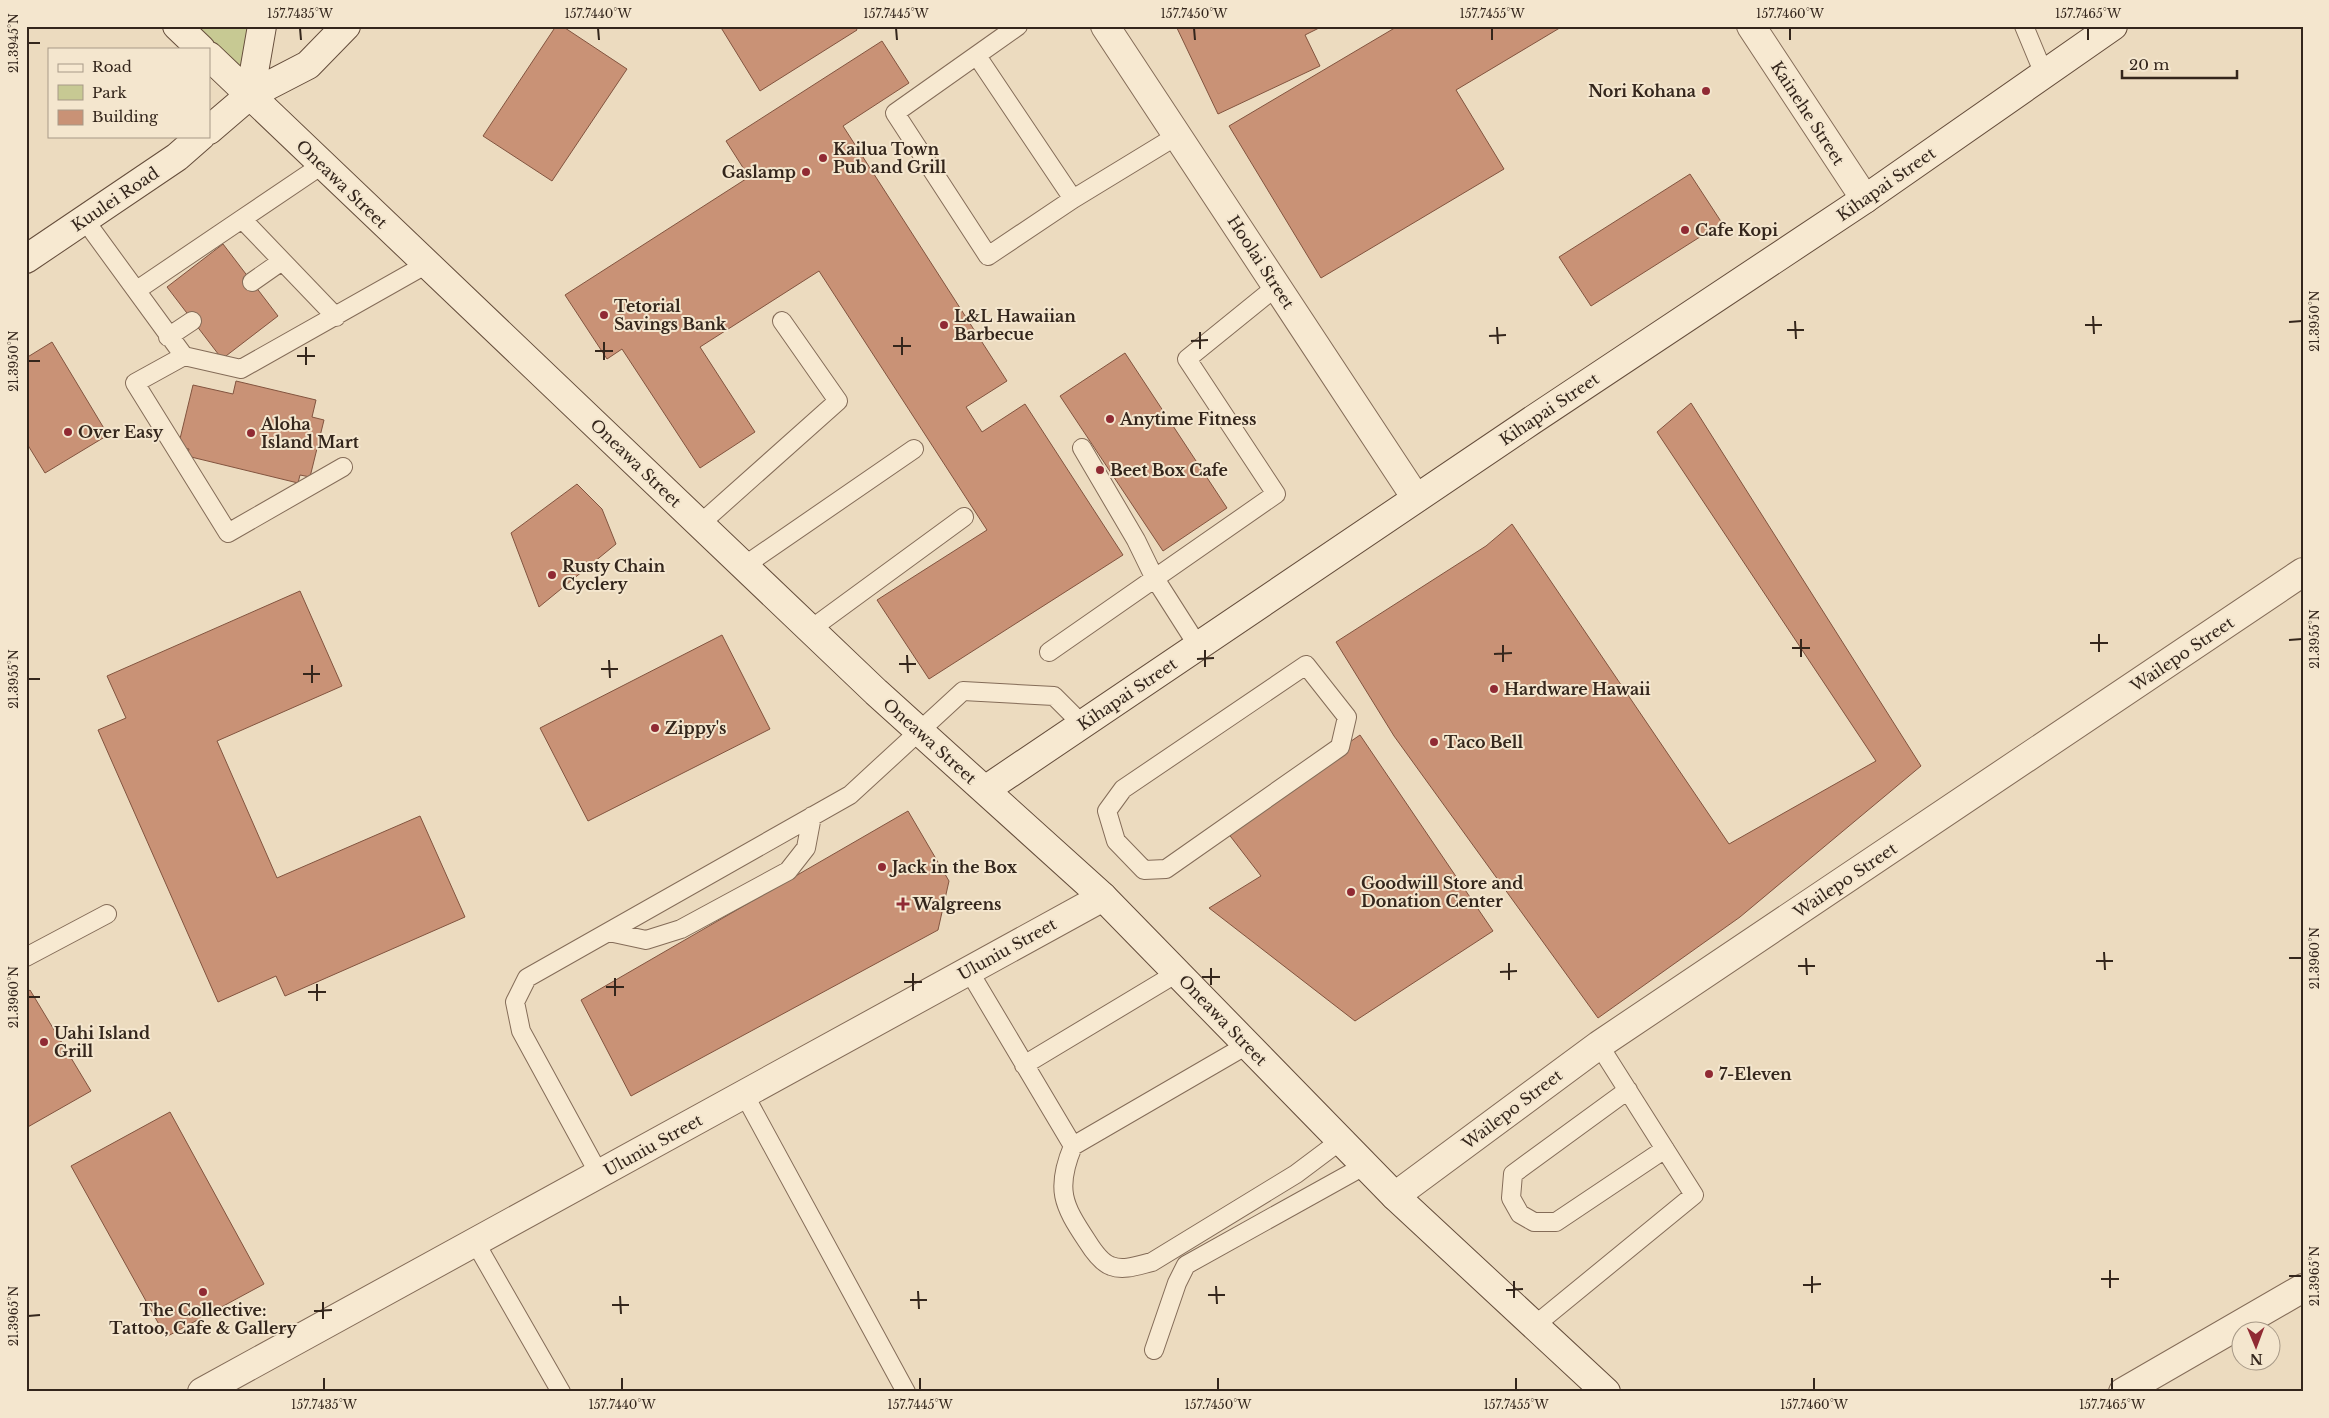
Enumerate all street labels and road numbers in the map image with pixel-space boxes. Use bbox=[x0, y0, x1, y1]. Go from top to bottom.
street label: Kainehe Street bbox=[1767, 57, 1849, 169]
street label: Oneawa Street bbox=[292, 136, 392, 232]
street label: Kihapai Street bbox=[1833, 143, 1939, 225]
street label: Kuulei Road bbox=[68, 162, 163, 235]
street label: Hoolai Street bbox=[1223, 211, 1299, 313]
street label: Kihapai Street bbox=[1495, 368, 1603, 450]
street label: Oneawa Street bbox=[586, 415, 686, 511]
street label: Wailepo Street bbox=[2126, 612, 2237, 696]
street label: Kihapai Street bbox=[1073, 653, 1181, 735]
street label: Oneawa Street bbox=[879, 694, 981, 788]
street label: Wailepo Street bbox=[1789, 838, 1900, 922]
street label: Uluniu Street bbox=[954, 914, 1060, 984]
street label: Oneawa Street bbox=[1175, 970, 1271, 1070]
street label: Wailepo Street bbox=[1457, 1065, 1566, 1154]
street label: Uluniu Street bbox=[600, 1110, 706, 1180]

